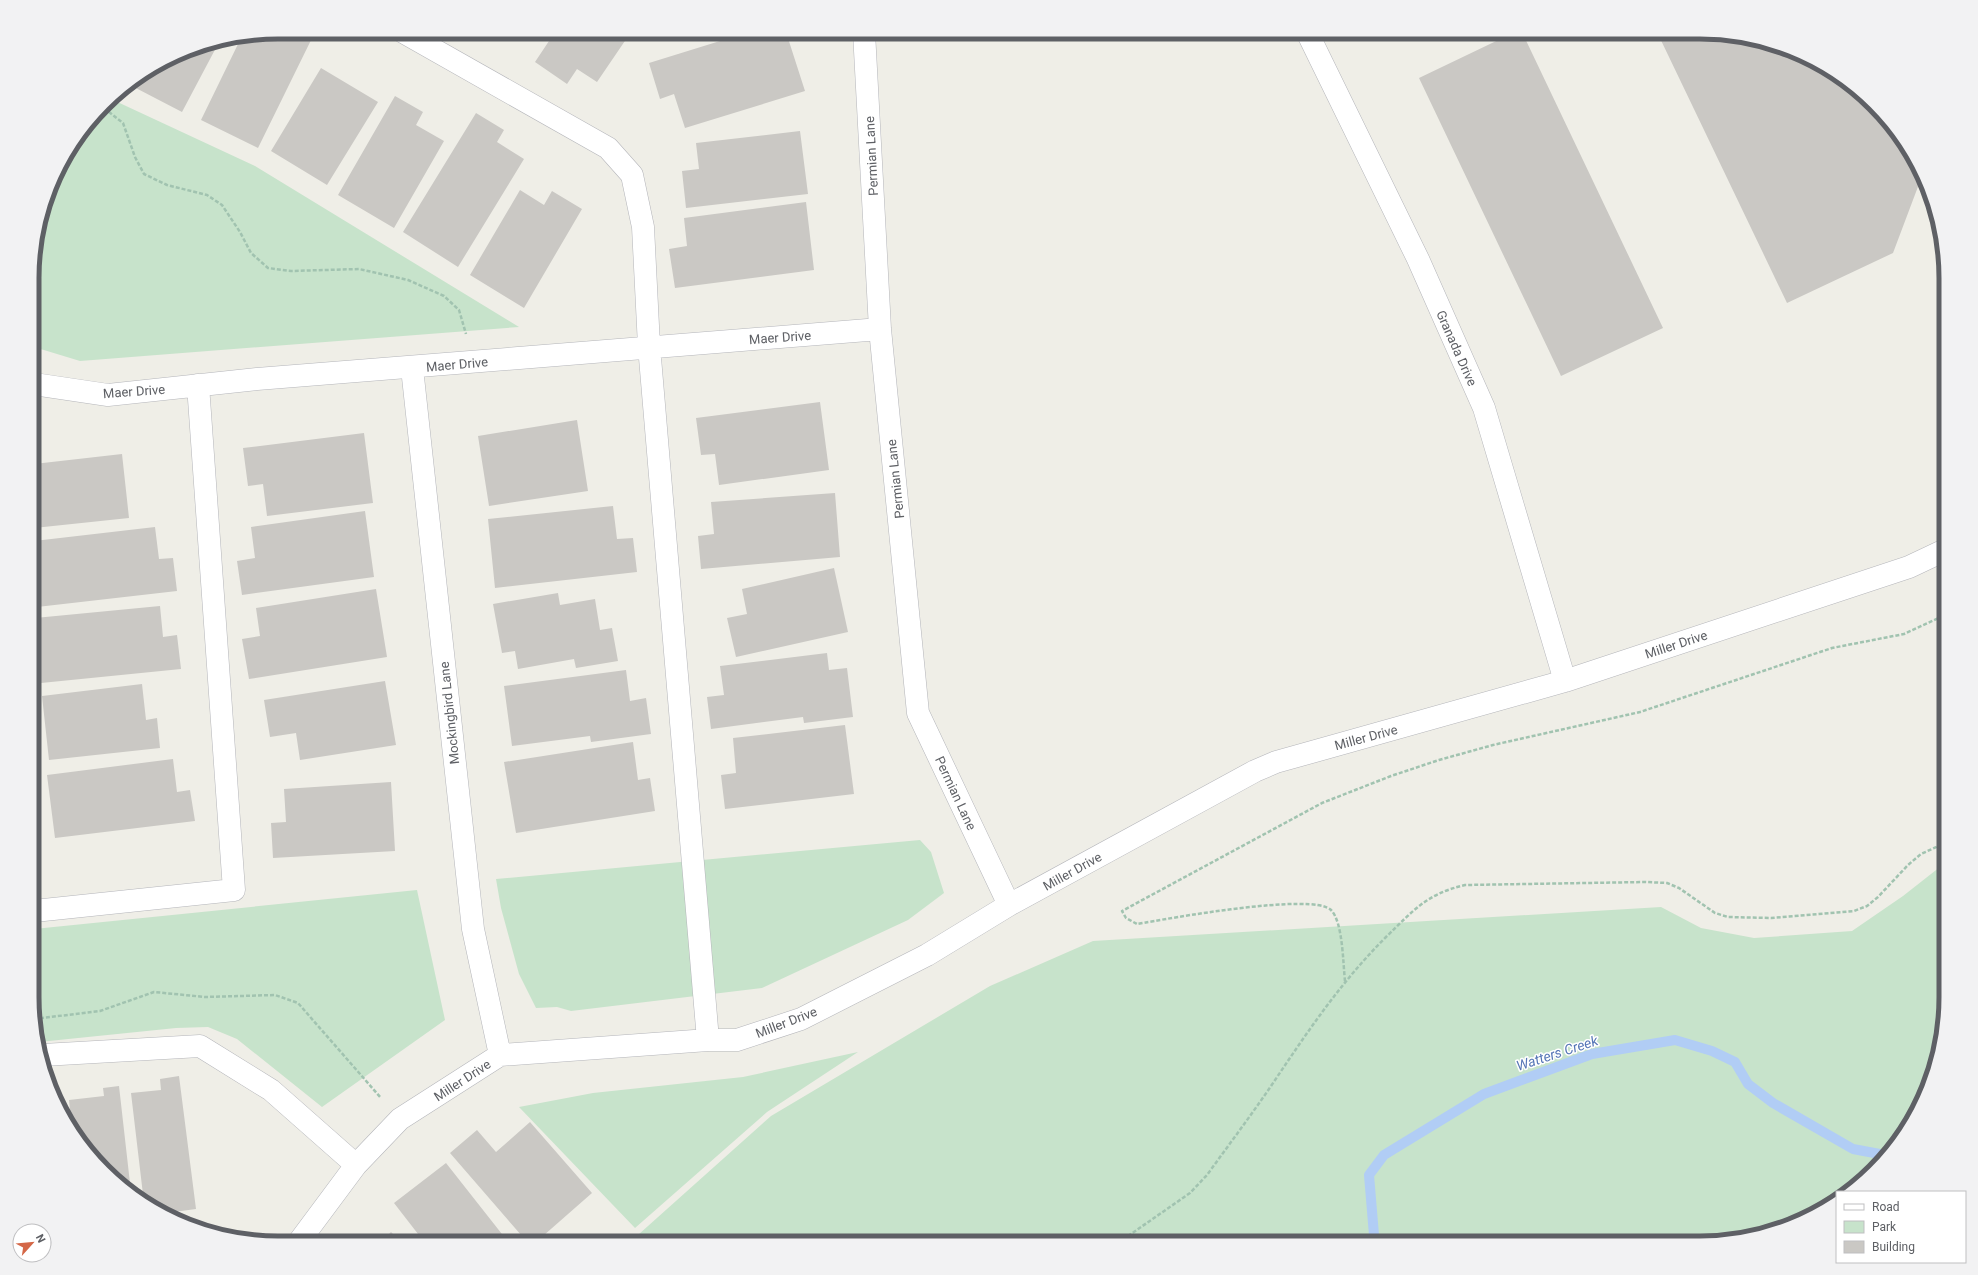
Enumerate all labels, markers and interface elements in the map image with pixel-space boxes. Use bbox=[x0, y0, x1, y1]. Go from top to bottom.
street label: Permian Lane bbox=[862, 116, 881, 196]
street label: Granada Drive bbox=[1433, 308, 1480, 388]
street label: Maer Drive bbox=[749, 328, 812, 347]
street label: Maer Drive bbox=[425, 354, 489, 375]
street label: Maer Drive bbox=[103, 382, 166, 401]
street label: Permian Lane bbox=[884, 438, 907, 519]
street label: Miller Drive bbox=[1643, 627, 1709, 662]
street label: Mockingbird Lane bbox=[437, 661, 462, 765]
street label: Miller Drive bbox=[1333, 722, 1399, 753]
street label: Permian Lane bbox=[932, 754, 979, 833]
street label: Miller Drive bbox=[1040, 849, 1104, 894]
street label: Miller Drive bbox=[753, 1004, 819, 1041]
water label: Watters Creek bbox=[1514, 1032, 1601, 1074]
street label: Miller Drive bbox=[431, 1056, 494, 1104]
legend bbox=[1836, 1191, 1966, 1263]
text: Road bbox=[1872, 1200, 1900, 1214]
text: Park bbox=[1872, 1220, 1897, 1234]
north arrow bbox=[12, 1223, 52, 1263]
text: N bbox=[33, 1232, 48, 1245]
text: Building bbox=[1872, 1240, 1915, 1254]

